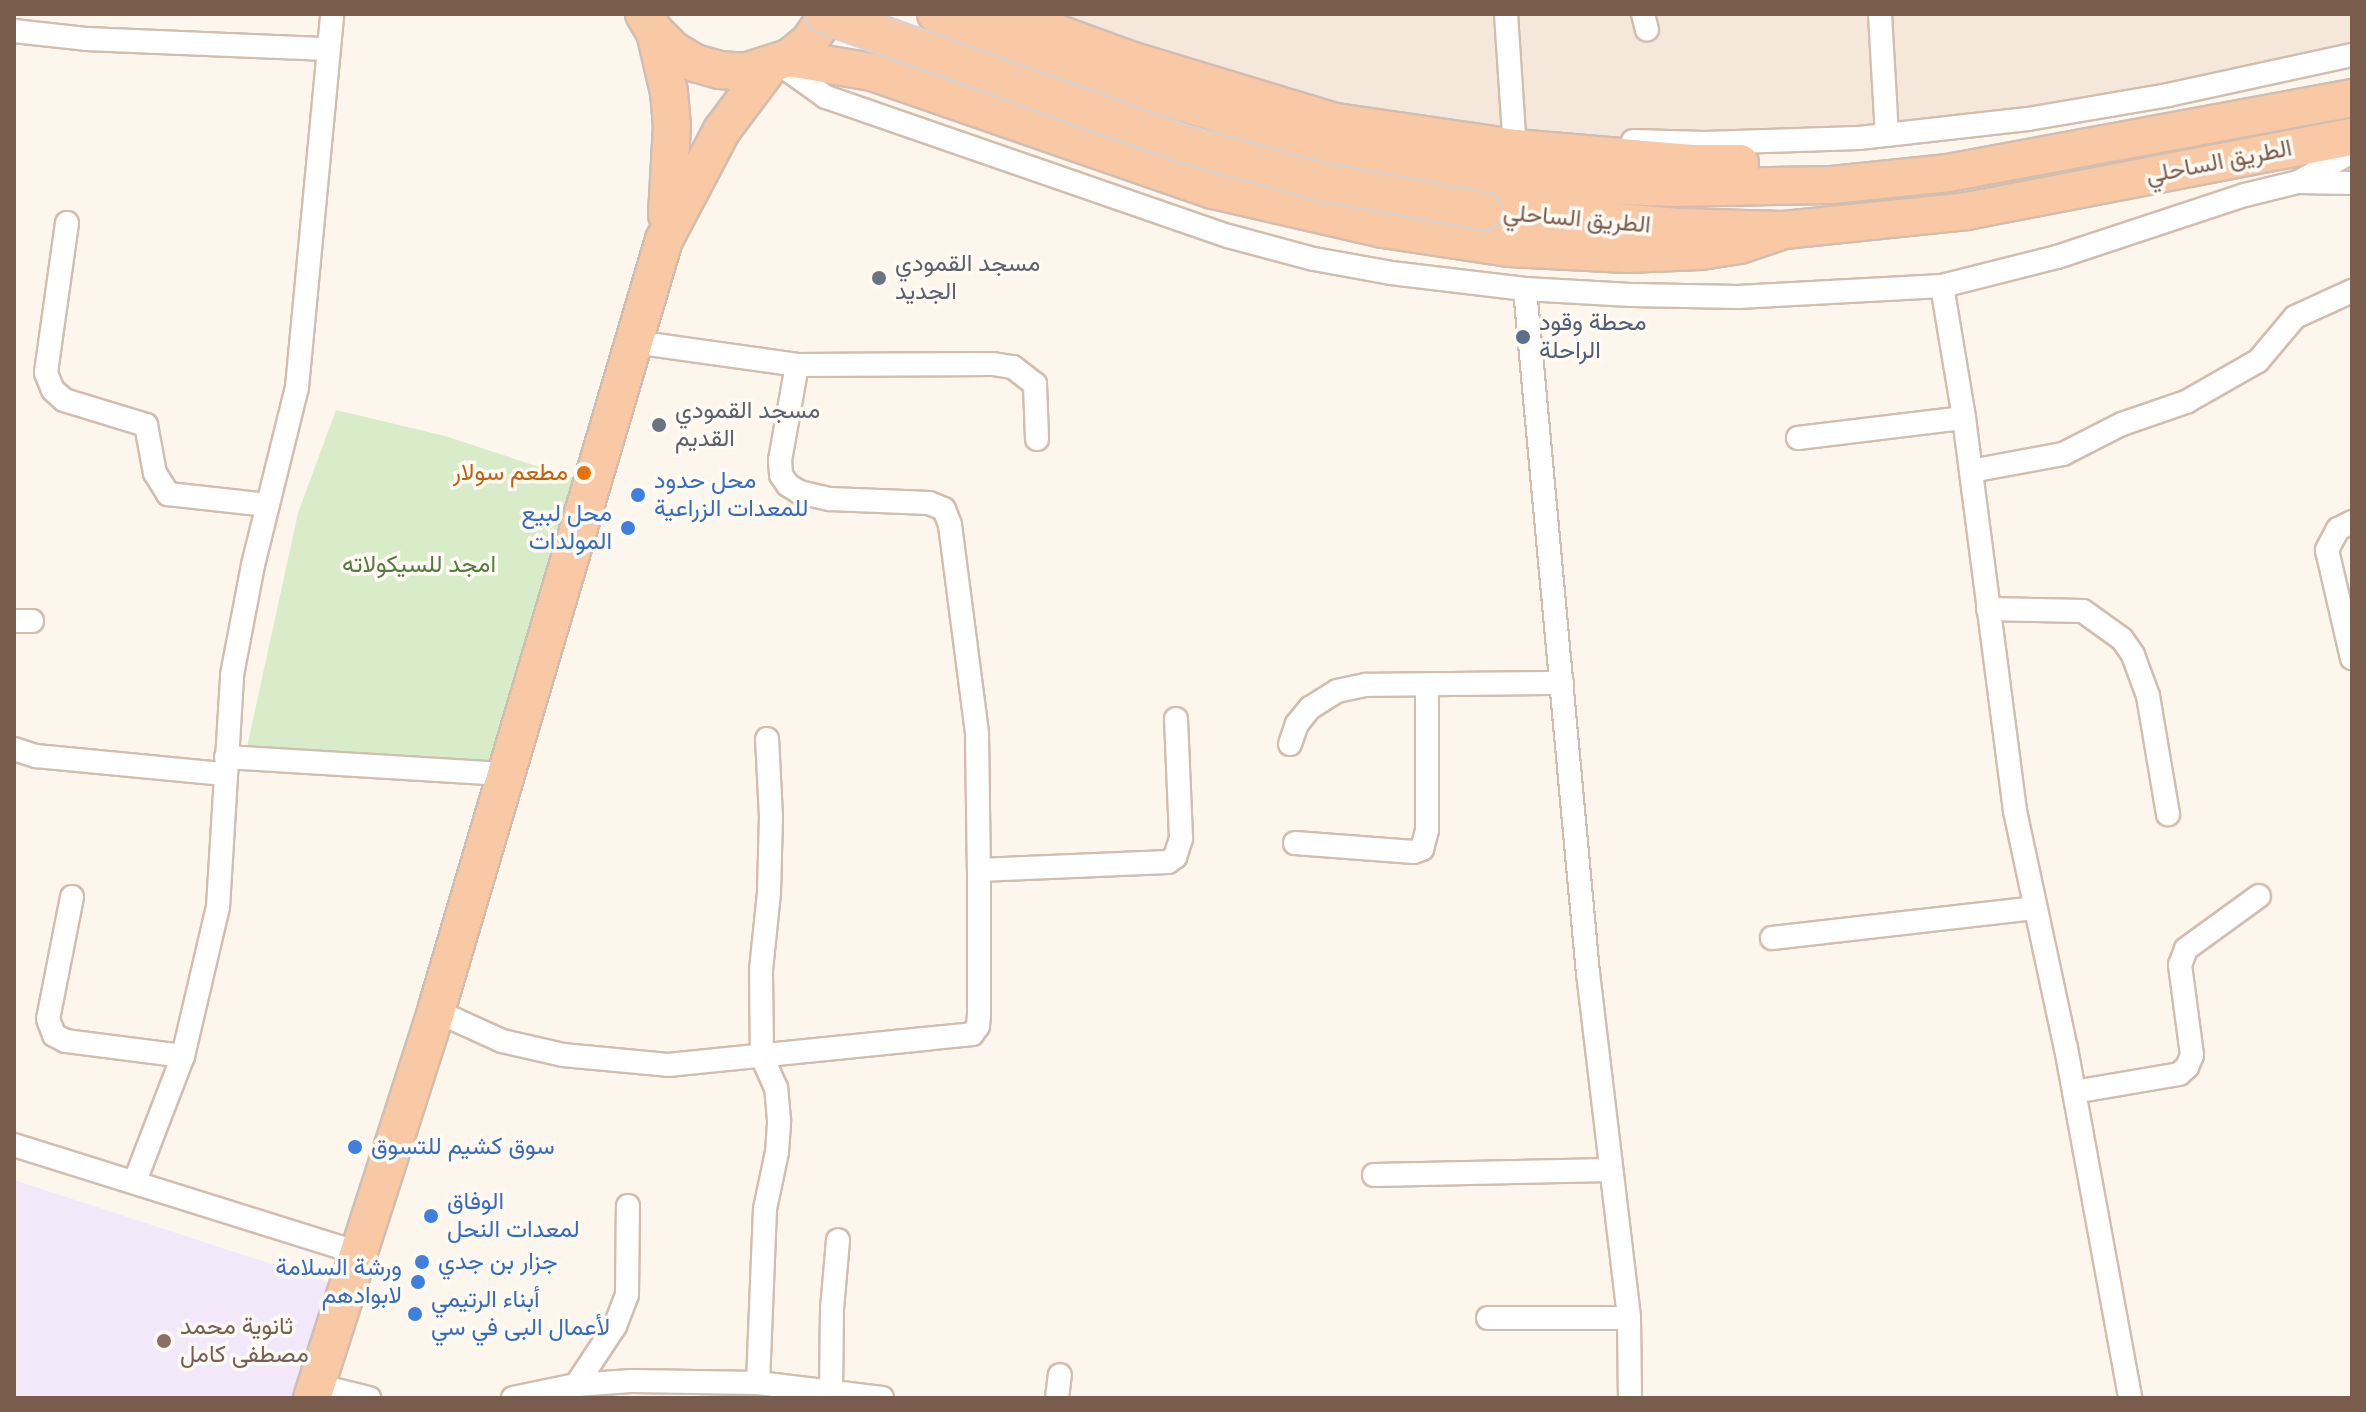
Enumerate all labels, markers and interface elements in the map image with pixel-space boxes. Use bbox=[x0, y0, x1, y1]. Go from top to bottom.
street label: الطريق الساحلي bbox=[2144, 134, 2294, 190]
street label: الطريق الساحلي bbox=[1502, 198, 1652, 240]
place label: مسجد القمودي الجديد bbox=[895, 250, 1040, 306]
marker: مسجد القمودي الجديد bbox=[870, 269, 888, 287]
place label: محطة وقود الراحلة bbox=[1539, 309, 1647, 365]
marker: محطة وقود الراحلة bbox=[1514, 328, 1532, 346]
place label: مسجد القمودي القديم bbox=[675, 397, 820, 453]
marker: مسجد القمودي القديم bbox=[650, 416, 668, 434]
place label: مطعم سولار bbox=[453, 459, 568, 487]
marker: مطعم سولار bbox=[575, 464, 593, 482]
place label: محل حدود للمعدات الزراعية bbox=[654, 467, 808, 523]
marker: محل حدود للمعدات الزراعية bbox=[629, 486, 647, 504]
place label: محل لبيع المولدات bbox=[521, 500, 612, 556]
marker: محل لبيع المولدات bbox=[619, 519, 637, 537]
park label: امجد للسيكولاته bbox=[342, 551, 496, 579]
place label: سوق كشيم للتسوق bbox=[371, 1133, 555, 1161]
marker: سوق كشيم للتسوق bbox=[346, 1138, 364, 1156]
place label: الوفاق لمعدات النحل bbox=[447, 1188, 580, 1244]
marker: الوفاق لمعدات النحل bbox=[422, 1207, 440, 1225]
place label: جزار بن جدي bbox=[438, 1248, 558, 1276]
marker: جزار بن جدي bbox=[413, 1253, 431, 1271]
place label: ورشة السلامة لابوادهم bbox=[275, 1254, 402, 1310]
marker: ورشة السلامة لابوادهم bbox=[409, 1273, 427, 1291]
place label: أبناء الرتيمي لأعمال البى في سي bbox=[431, 1286, 610, 1342]
marker: أبناء الرتيمي لأعمال البى في سي bbox=[406, 1305, 424, 1323]
place label: ثانوية محمد مصطفى كامل bbox=[180, 1313, 309, 1369]
marker: ثانوية محمد مصطفى كامل bbox=[155, 1332, 173, 1350]

